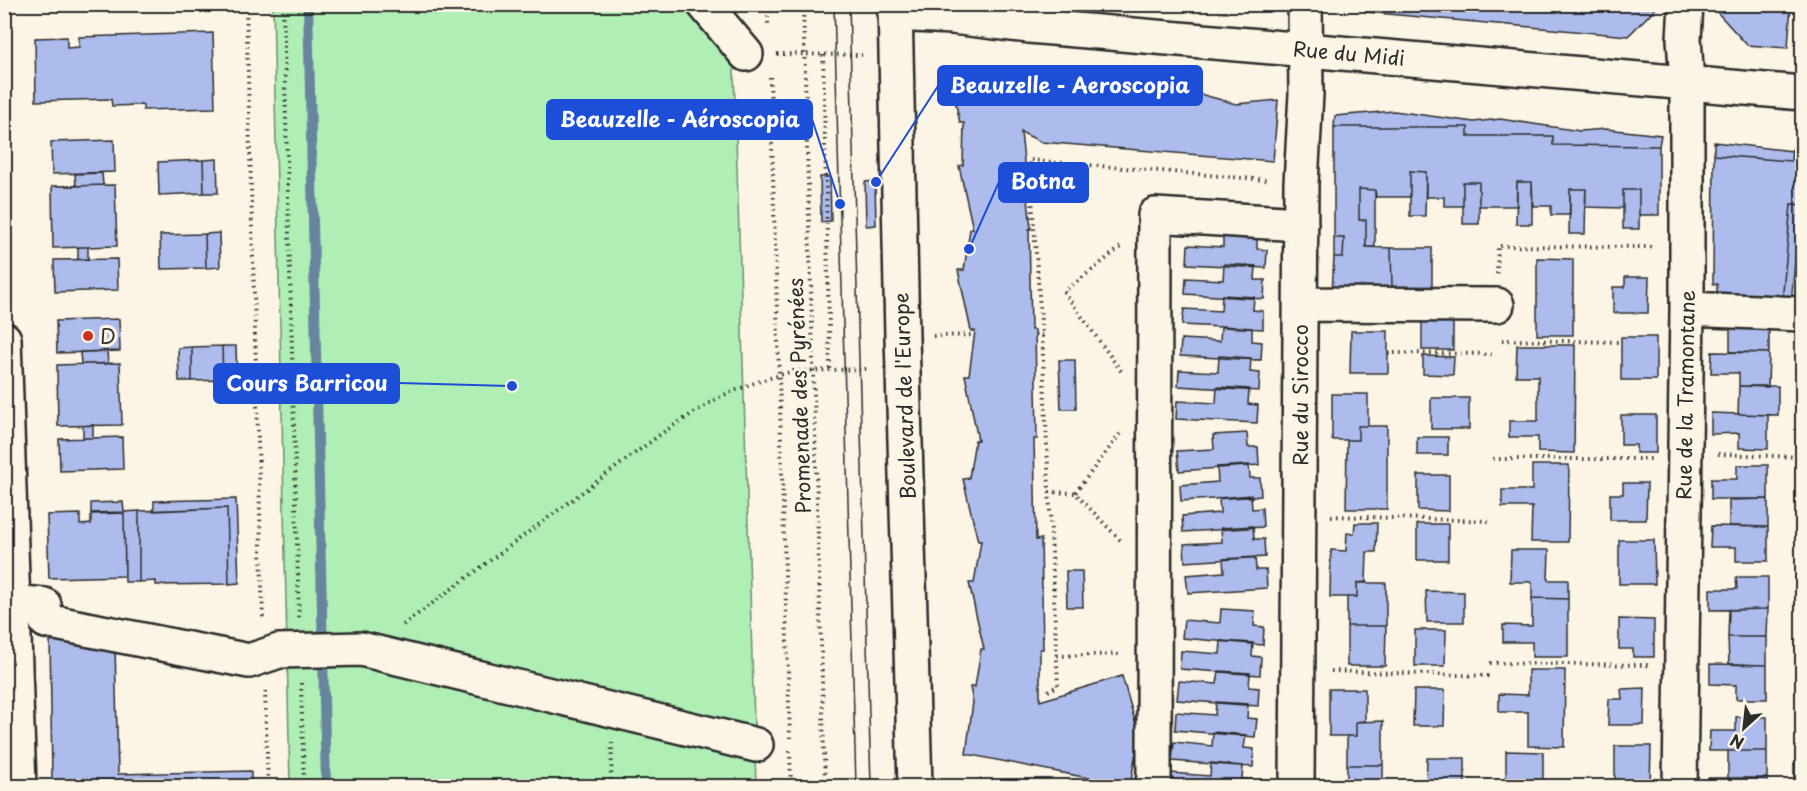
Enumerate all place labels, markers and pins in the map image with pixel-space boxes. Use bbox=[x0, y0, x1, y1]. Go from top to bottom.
callout: Beauzelle - Aeroscopia bbox=[938, 66, 1202, 105]
callout: Beauzelle - Aéroscopia bbox=[547, 100, 812, 139]
callout: Botna bbox=[999, 163, 1088, 202]
place label: D bbox=[100, 321, 116, 351]
marker: D bbox=[81, 329, 95, 343]
callout: Cours Barricou bbox=[214, 364, 399, 403]

